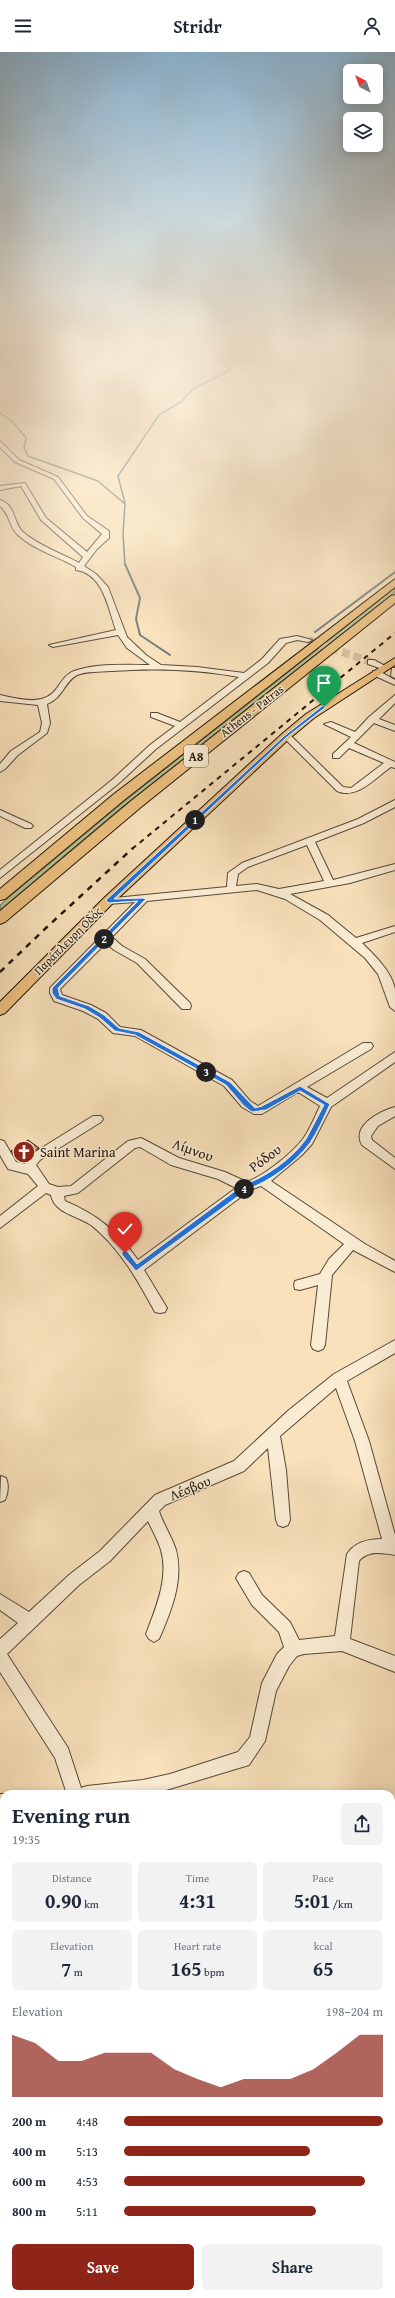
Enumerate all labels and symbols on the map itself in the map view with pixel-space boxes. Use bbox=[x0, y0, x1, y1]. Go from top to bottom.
north arrow bbox=[343, 64, 383, 104]
pin bbox=[307, 666, 341, 707]
street label: Athens - Patras bbox=[216, 680, 287, 741]
road number: Α8 bbox=[184, 745, 208, 767]
pin: 1 bbox=[185, 810, 205, 830]
street label: Παράπλευρη Οδός bbox=[30, 903, 106, 979]
pin: 2 bbox=[94, 929, 114, 949]
pin: 3 bbox=[196, 1062, 216, 1082]
street label: Λίμνου bbox=[170, 1133, 216, 1167]
church icon: Saint Marina bbox=[11, 1139, 37, 1165]
street label: Ρόδου bbox=[245, 1139, 285, 1177]
place label: Saint Marina bbox=[40, 1142, 116, 1162]
pin: 4 bbox=[234, 1179, 254, 1199]
pin bbox=[108, 1212, 142, 1253]
street label: Λέσβου bbox=[166, 1471, 214, 1505]

